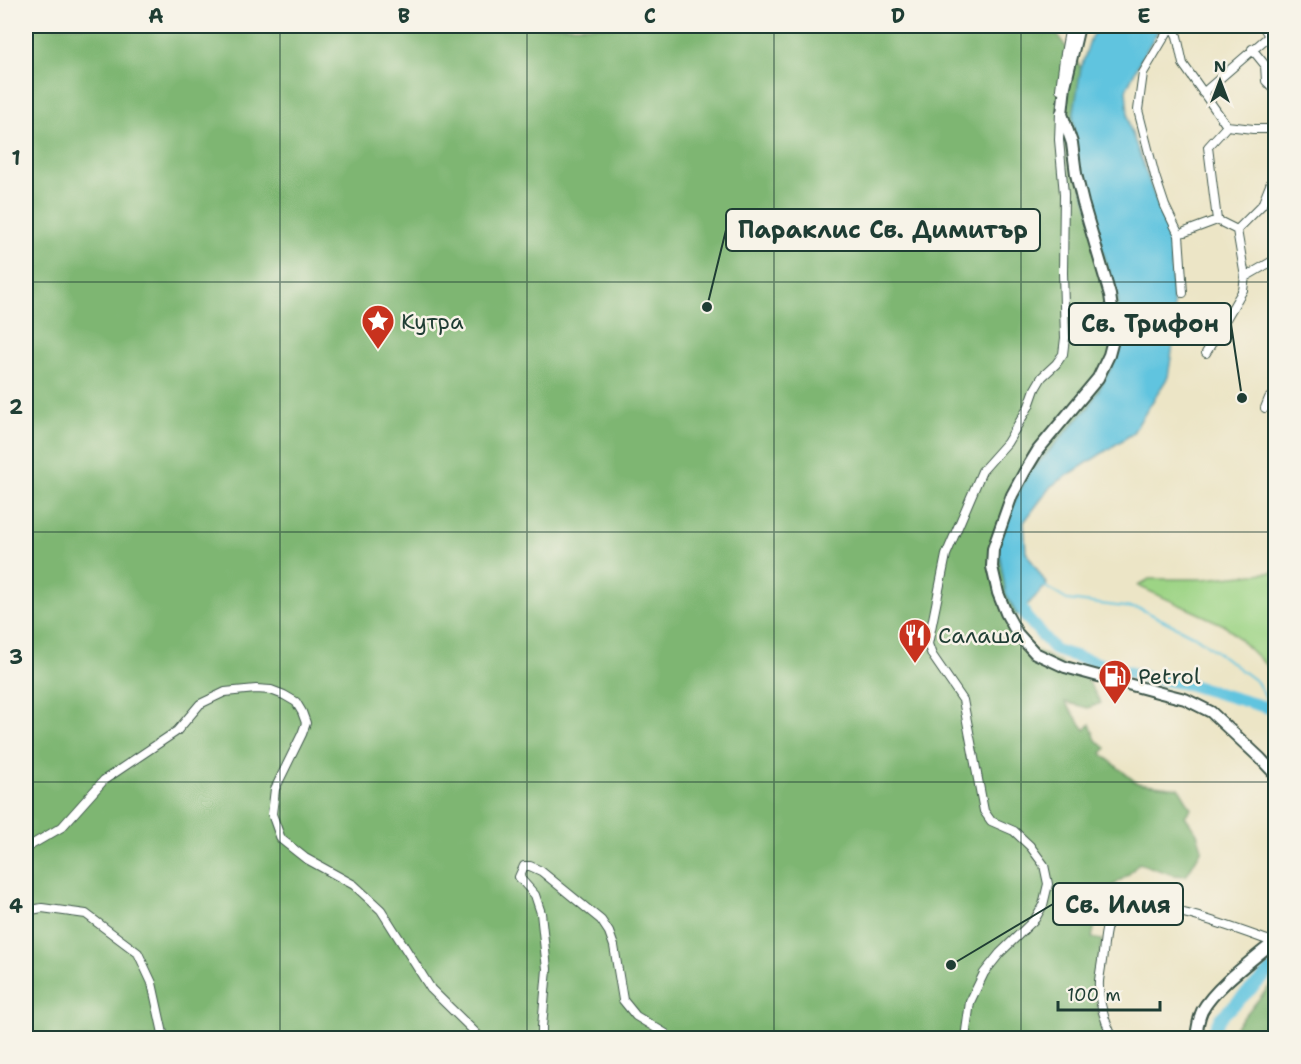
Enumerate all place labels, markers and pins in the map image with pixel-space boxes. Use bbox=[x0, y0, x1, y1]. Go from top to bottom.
callout: Параклис Св. Димитър bbox=[726, 209, 1040, 251]
place icon: Кутра bbox=[360, 303, 396, 350]
callout: Св. Трифон bbox=[1069, 303, 1231, 345]
place label: Кутра bbox=[401, 307, 464, 336]
restaurant icon: Салаша bbox=[897, 617, 933, 664]
place label: Салаша bbox=[938, 621, 1024, 650]
fuel station icon: Petrol bbox=[1097, 658, 1133, 705]
place label: Petrol bbox=[1138, 662, 1201, 691]
callout: Св. Илия bbox=[1053, 883, 1183, 925]

